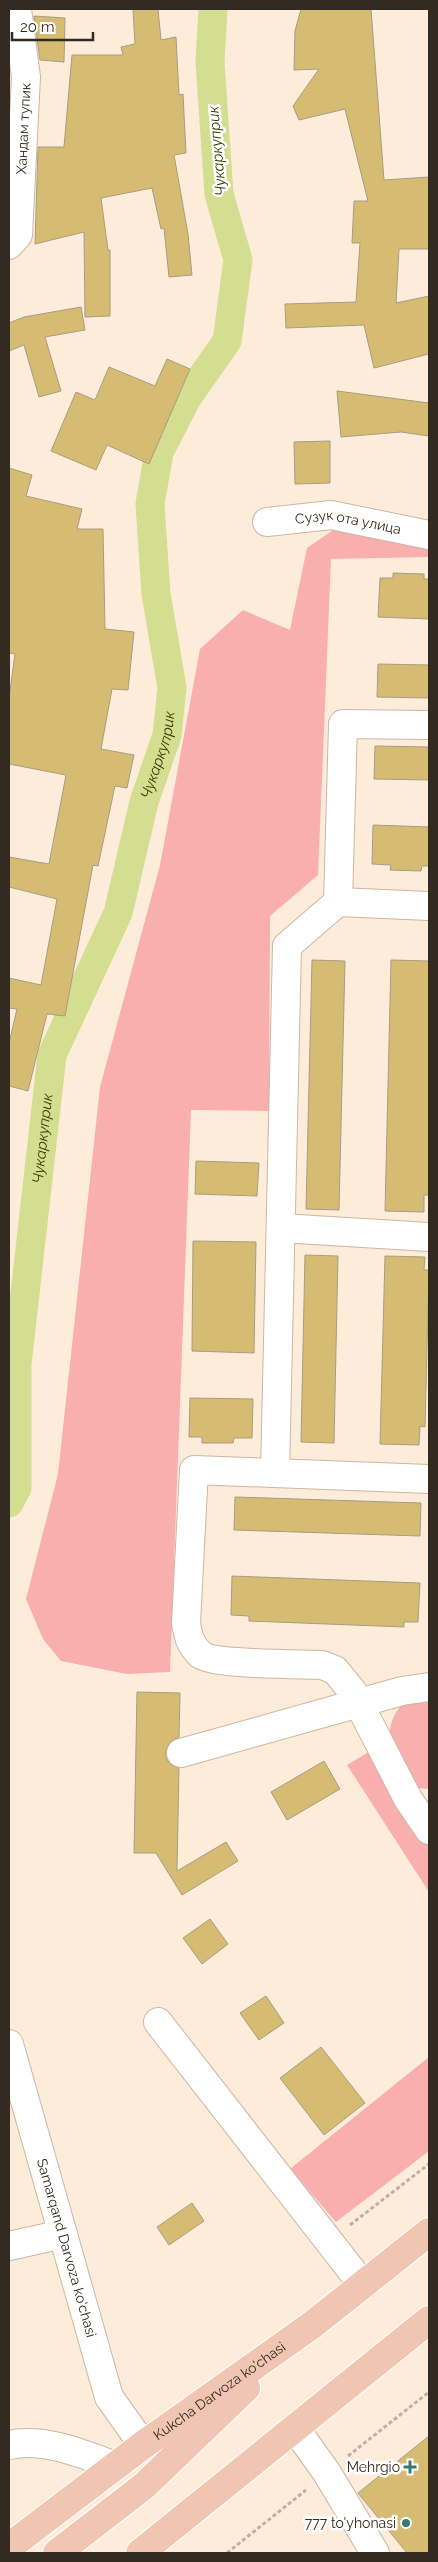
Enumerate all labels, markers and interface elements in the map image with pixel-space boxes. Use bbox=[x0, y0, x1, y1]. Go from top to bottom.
scale bar bbox=[12, 10, 94, 42]
text: 20 m bbox=[20, 18, 55, 36]
street label: Хандам тупик bbox=[13, 82, 34, 175]
water label: Чукаркуприк bbox=[204, 105, 230, 197]
street label: Сузук ота улица bbox=[294, 507, 403, 537]
water label: Чукаркуприк bbox=[137, 710, 179, 801]
water label: Чукаркуприк bbox=[29, 1092, 57, 1184]
street label: Samarqand Darvoza ko'chasi bbox=[34, 2157, 100, 2339]
street label: Kukcha Darvoza ko'chasi bbox=[150, 2339, 288, 2443]
place label: Mehrgio bbox=[347, 2459, 400, 2475]
marker: Mehrgio bbox=[404, 2461, 416, 2473]
place label: 777 to'yhonasi bbox=[305, 2515, 396, 2531]
marker: 777 to'yhonasi bbox=[400, 2517, 412, 2529]

